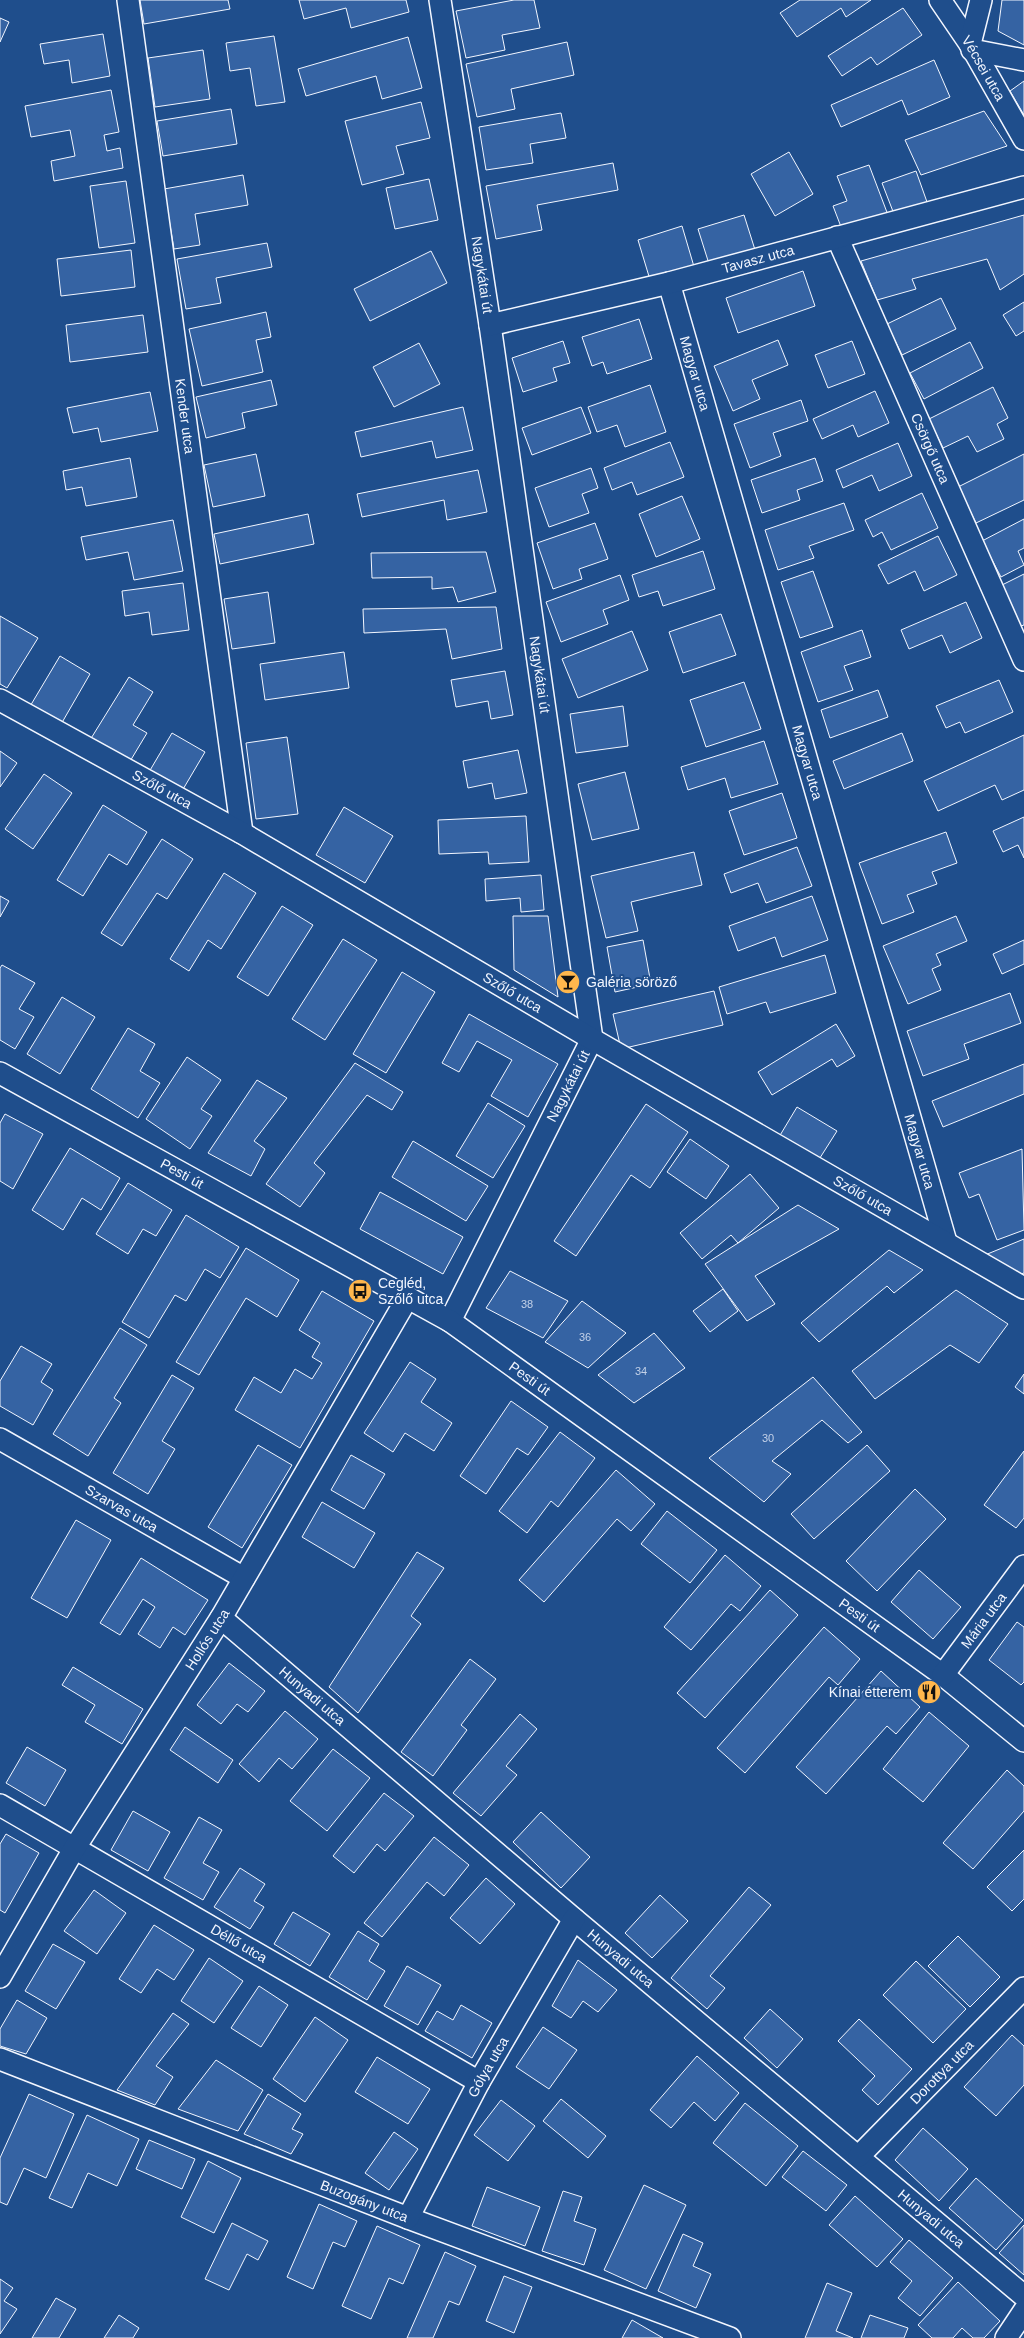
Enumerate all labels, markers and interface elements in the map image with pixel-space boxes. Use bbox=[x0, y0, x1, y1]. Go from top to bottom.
street label: Vécsei utca bbox=[959, 32, 1009, 104]
street label: Nagykátai út bbox=[468, 235, 496, 315]
street label: Tavasz utca bbox=[720, 242, 796, 276]
street label: Magyar utca bbox=[677, 334, 714, 413]
street label: Kender utca bbox=[172, 378, 198, 455]
street label: Csörgő utca bbox=[908, 410, 953, 486]
street label: Nagykátai út bbox=[527, 635, 553, 714]
street label: Magyar utca bbox=[789, 723, 826, 802]
street label: Szőlő utca bbox=[130, 766, 195, 812]
street label: Szőlő utca bbox=[480, 969, 545, 1016]
bar icon: Galéria söröző bbox=[555, 969, 581, 995]
place label: Galéria söröző bbox=[586, 974, 677, 990]
street label: Nagykátai út bbox=[543, 1048, 593, 1124]
street label: Magyar utca bbox=[901, 1112, 938, 1191]
street label: Pesti út bbox=[158, 1155, 207, 1192]
street label: Szőlő utca bbox=[831, 1172, 895, 1219]
place label: Cegléd, Szőlő utca bbox=[378, 1275, 444, 1307]
bus stop icon: Cegléd, Szőlő utca bbox=[347, 1278, 373, 1304]
house number: 38 bbox=[521, 1298, 533, 1310]
house number: 36 bbox=[579, 1331, 591, 1343]
street label: Pesti út bbox=[506, 1358, 553, 1398]
house number: 34 bbox=[635, 1365, 647, 1377]
house number: 30 bbox=[762, 1432, 774, 1444]
street label: Szarvas utca bbox=[83, 1481, 161, 1535]
street label: Mária utca bbox=[958, 1589, 1010, 1651]
street label: Pesti út bbox=[836, 1595, 883, 1635]
street label: Hollós utca bbox=[182, 1606, 233, 1673]
street label: Hunyadi utca bbox=[276, 1663, 349, 1729]
restaurant icon: Kínai étterem bbox=[916, 1679, 942, 1705]
place label: Kínai étterem bbox=[829, 1684, 912, 1700]
street label: Déllő utca bbox=[208, 1921, 270, 1966]
street label: Hunyadi utca bbox=[584, 1926, 657, 1991]
street label: Gólya utca bbox=[465, 2034, 512, 2100]
street label: Dorottya utca bbox=[907, 2036, 977, 2107]
street label: Buzogány utca bbox=[318, 2177, 411, 2225]
street label: Hunyadi utca bbox=[895, 2186, 968, 2251]

